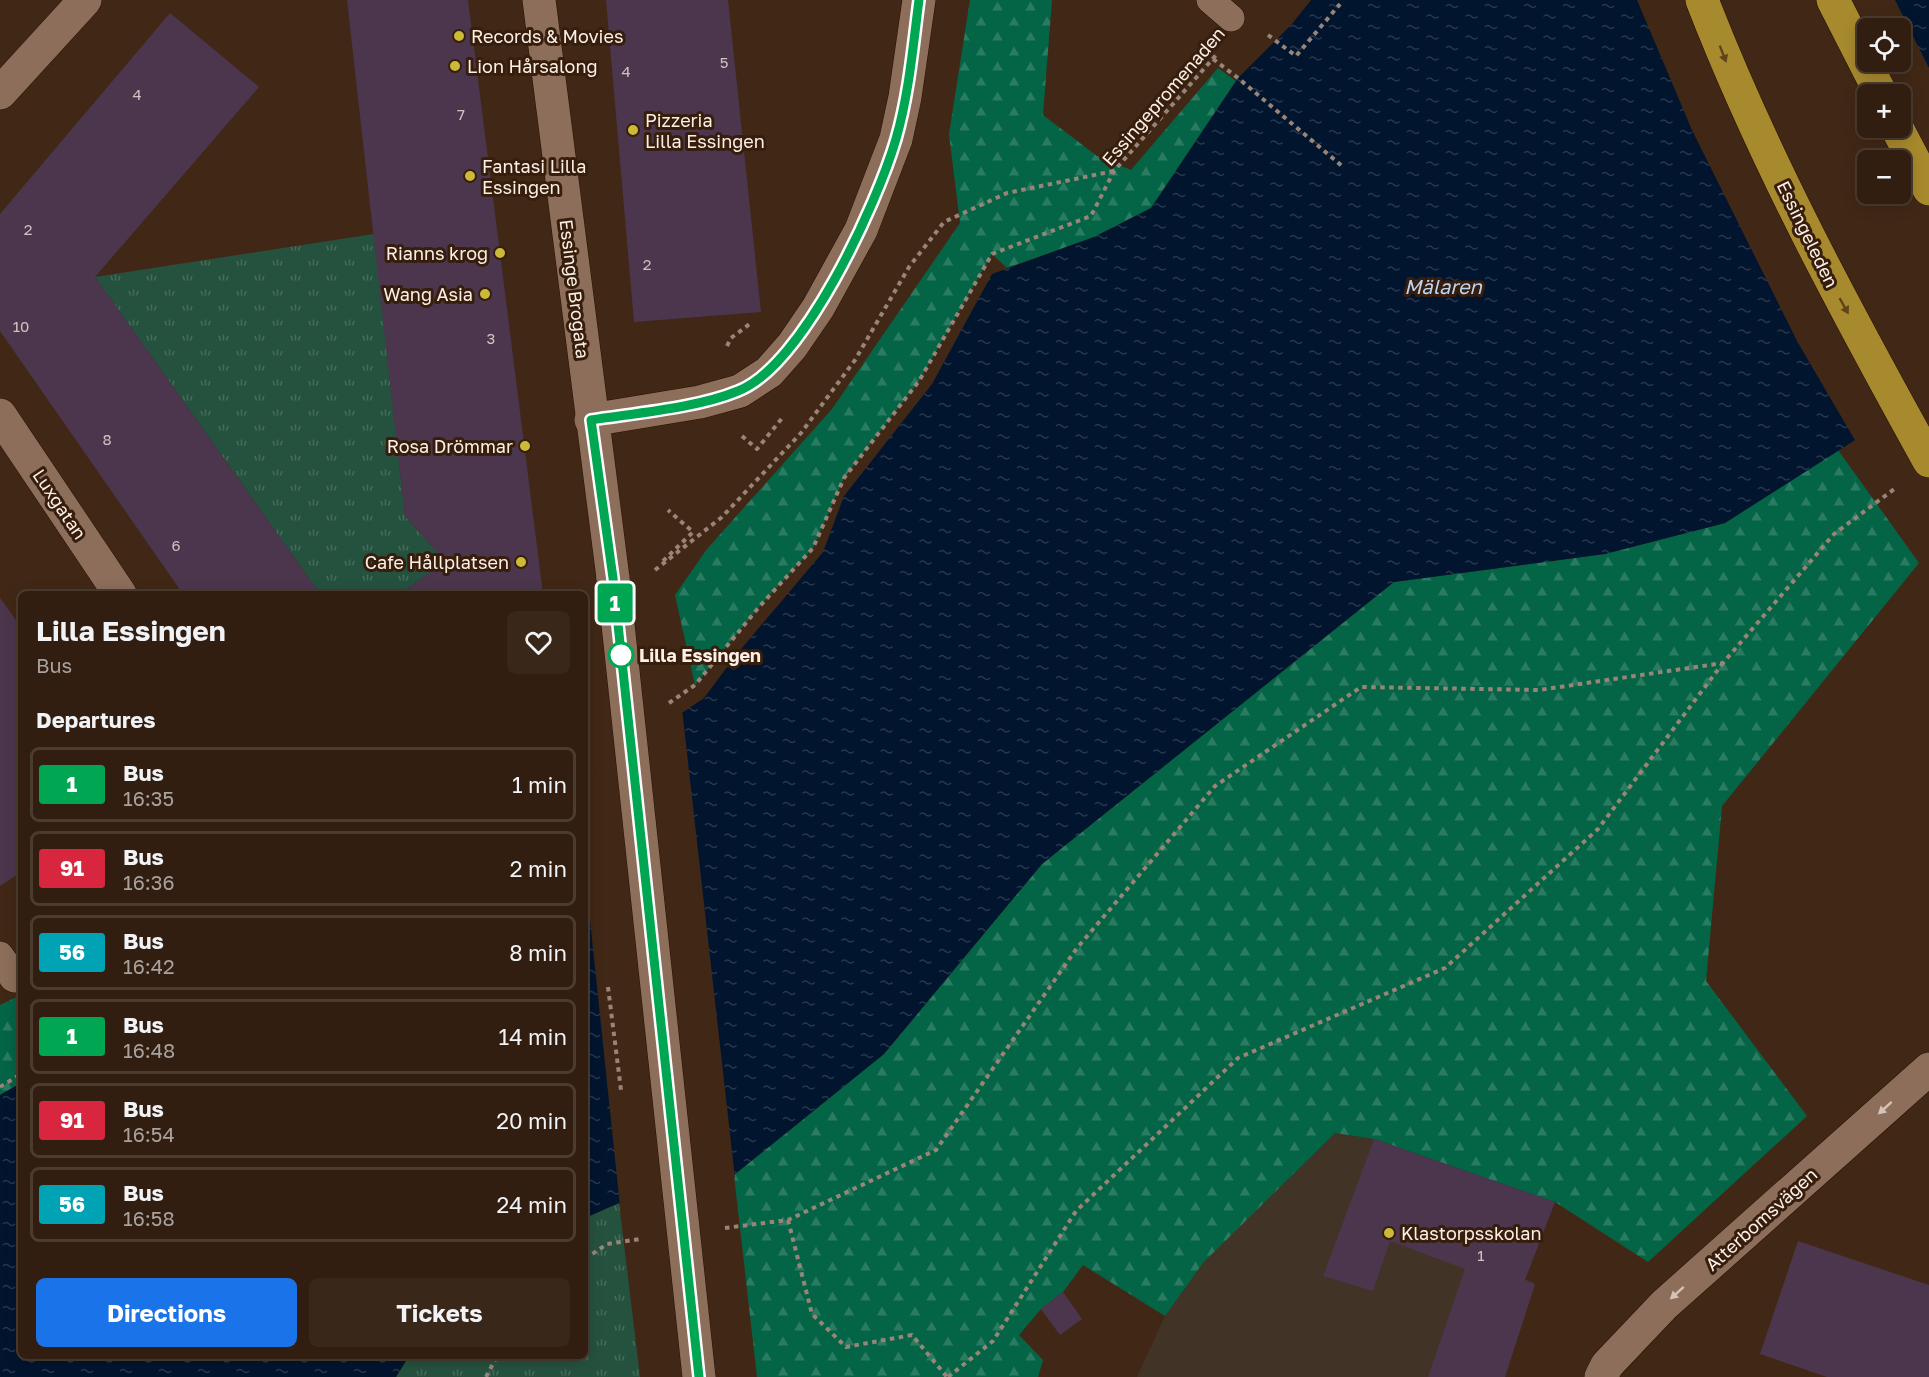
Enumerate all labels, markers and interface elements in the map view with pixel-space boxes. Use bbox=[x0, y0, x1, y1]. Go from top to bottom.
map controls bbox=[1857, 18, 1911, 204]
button: locate bbox=[1857, 18, 1911, 72]
street label: Essingepromenaden bbox=[1097, 22, 1229, 170]
place label: Records & Movies bbox=[471, 25, 623, 47]
marker: Records & Movies bbox=[452, 29, 466, 43]
one-way arrow bbox=[1718, 46, 1728, 64]
house number: 5 bbox=[720, 53, 728, 71]
place label: Lion Hårsalong bbox=[467, 55, 598, 77]
marker: Lion Hårsalong bbox=[448, 59, 462, 73]
house number: 4 bbox=[621, 62, 631, 80]
button: + bbox=[1857, 84, 1911, 138]
house number: 4 bbox=[132, 85, 142, 103]
house number: 7 bbox=[457, 105, 465, 123]
place label: Pizzeria Lilla Essingen bbox=[645, 109, 765, 152]
marker: Pizzeria Lilla Essingen bbox=[626, 123, 640, 137]
button: − bbox=[1857, 150, 1911, 204]
place label: Fantasi Lilla Essingen bbox=[482, 155, 586, 198]
marker: Fantasi Lilla Essingen bbox=[463, 169, 477, 183]
street label: Essingeleden bbox=[1773, 177, 1843, 291]
street label: Essinge Brogata bbox=[556, 218, 594, 360]
house number: 2 bbox=[24, 220, 32, 238]
place label: Rianns krog bbox=[386, 242, 488, 264]
marker: Rianns krog bbox=[493, 246, 507, 260]
house number: 2 bbox=[643, 255, 651, 273]
water label: Mälaren bbox=[1404, 274, 1483, 298]
place label: Wang Asia bbox=[383, 283, 473, 305]
marker: Wang Asia bbox=[478, 287, 492, 301]
one-way arrow bbox=[1839, 298, 1849, 315]
house number: 10 bbox=[13, 317, 29, 335]
house number: 3 bbox=[487, 329, 495, 347]
house number: 8 bbox=[102, 430, 112, 448]
place label: Rosa Drömmar bbox=[387, 435, 513, 457]
marker: Rosa Drömmar bbox=[518, 439, 532, 453]
street label: Luxgatan bbox=[29, 465, 91, 543]
house number: 6 bbox=[171, 536, 181, 554]
place label: Cafe Hållplatsen bbox=[365, 551, 509, 573]
marker: Cafe Hållplatsen bbox=[514, 555, 528, 569]
line badge: 1 bbox=[596, 584, 634, 622]
text: 1 bbox=[610, 590, 620, 616]
button: heart bbox=[507, 611, 570, 674]
text: Lilla Essingen bbox=[36, 614, 226, 647]
marker: Lilla Essingen bbox=[608, 642, 634, 668]
place label: Lilla Essingen bbox=[639, 644, 761, 666]
text: Bus bbox=[36, 653, 72, 677]
text: Departures bbox=[36, 706, 155, 733]
text: Bus bbox=[123, 759, 164, 786]
text: 1 bbox=[67, 771, 77, 797]
text: 1 min bbox=[512, 771, 567, 798]
text: 16:35 bbox=[123, 786, 174, 810]
text: Bus bbox=[123, 843, 164, 870]
text: 91 bbox=[60, 855, 84, 881]
text: 2 min bbox=[510, 855, 567, 882]
text: 16:36 bbox=[123, 870, 175, 894]
text: Bus bbox=[123, 927, 164, 954]
text: 56 bbox=[59, 939, 85, 965]
text: 8 min bbox=[509, 939, 567, 966]
text: 16:42 bbox=[123, 954, 175, 978]
text: Bus bbox=[123, 1011, 164, 1038]
text: 1 bbox=[67, 1023, 77, 1049]
text: 14 min bbox=[499, 1023, 567, 1050]
text: 16:48 bbox=[123, 1038, 175, 1062]
text: Bus bbox=[123, 1095, 164, 1122]
one-way arrow bbox=[1878, 1101, 1893, 1115]
text: 91 bbox=[60, 1107, 84, 1133]
text: 20 min bbox=[496, 1107, 567, 1134]
text: 16:54 bbox=[123, 1122, 175, 1146]
street label: Atterbomsvägen bbox=[1701, 1163, 1821, 1275]
text: Bus bbox=[123, 1179, 164, 1206]
text: 56 bbox=[59, 1191, 85, 1217]
text: 24 min bbox=[496, 1191, 567, 1218]
text: 16:58 bbox=[123, 1206, 175, 1230]
place label: Klastorpsskolan bbox=[1401, 1222, 1542, 1244]
marker: Klastorpsskolan bbox=[1382, 1226, 1396, 1240]
house number: 1 bbox=[1477, 1246, 1485, 1264]
button: Directions bbox=[36, 1278, 297, 1347]
button: Tickets bbox=[309, 1278, 570, 1347]
one-way arrow bbox=[1670, 1286, 1685, 1299]

